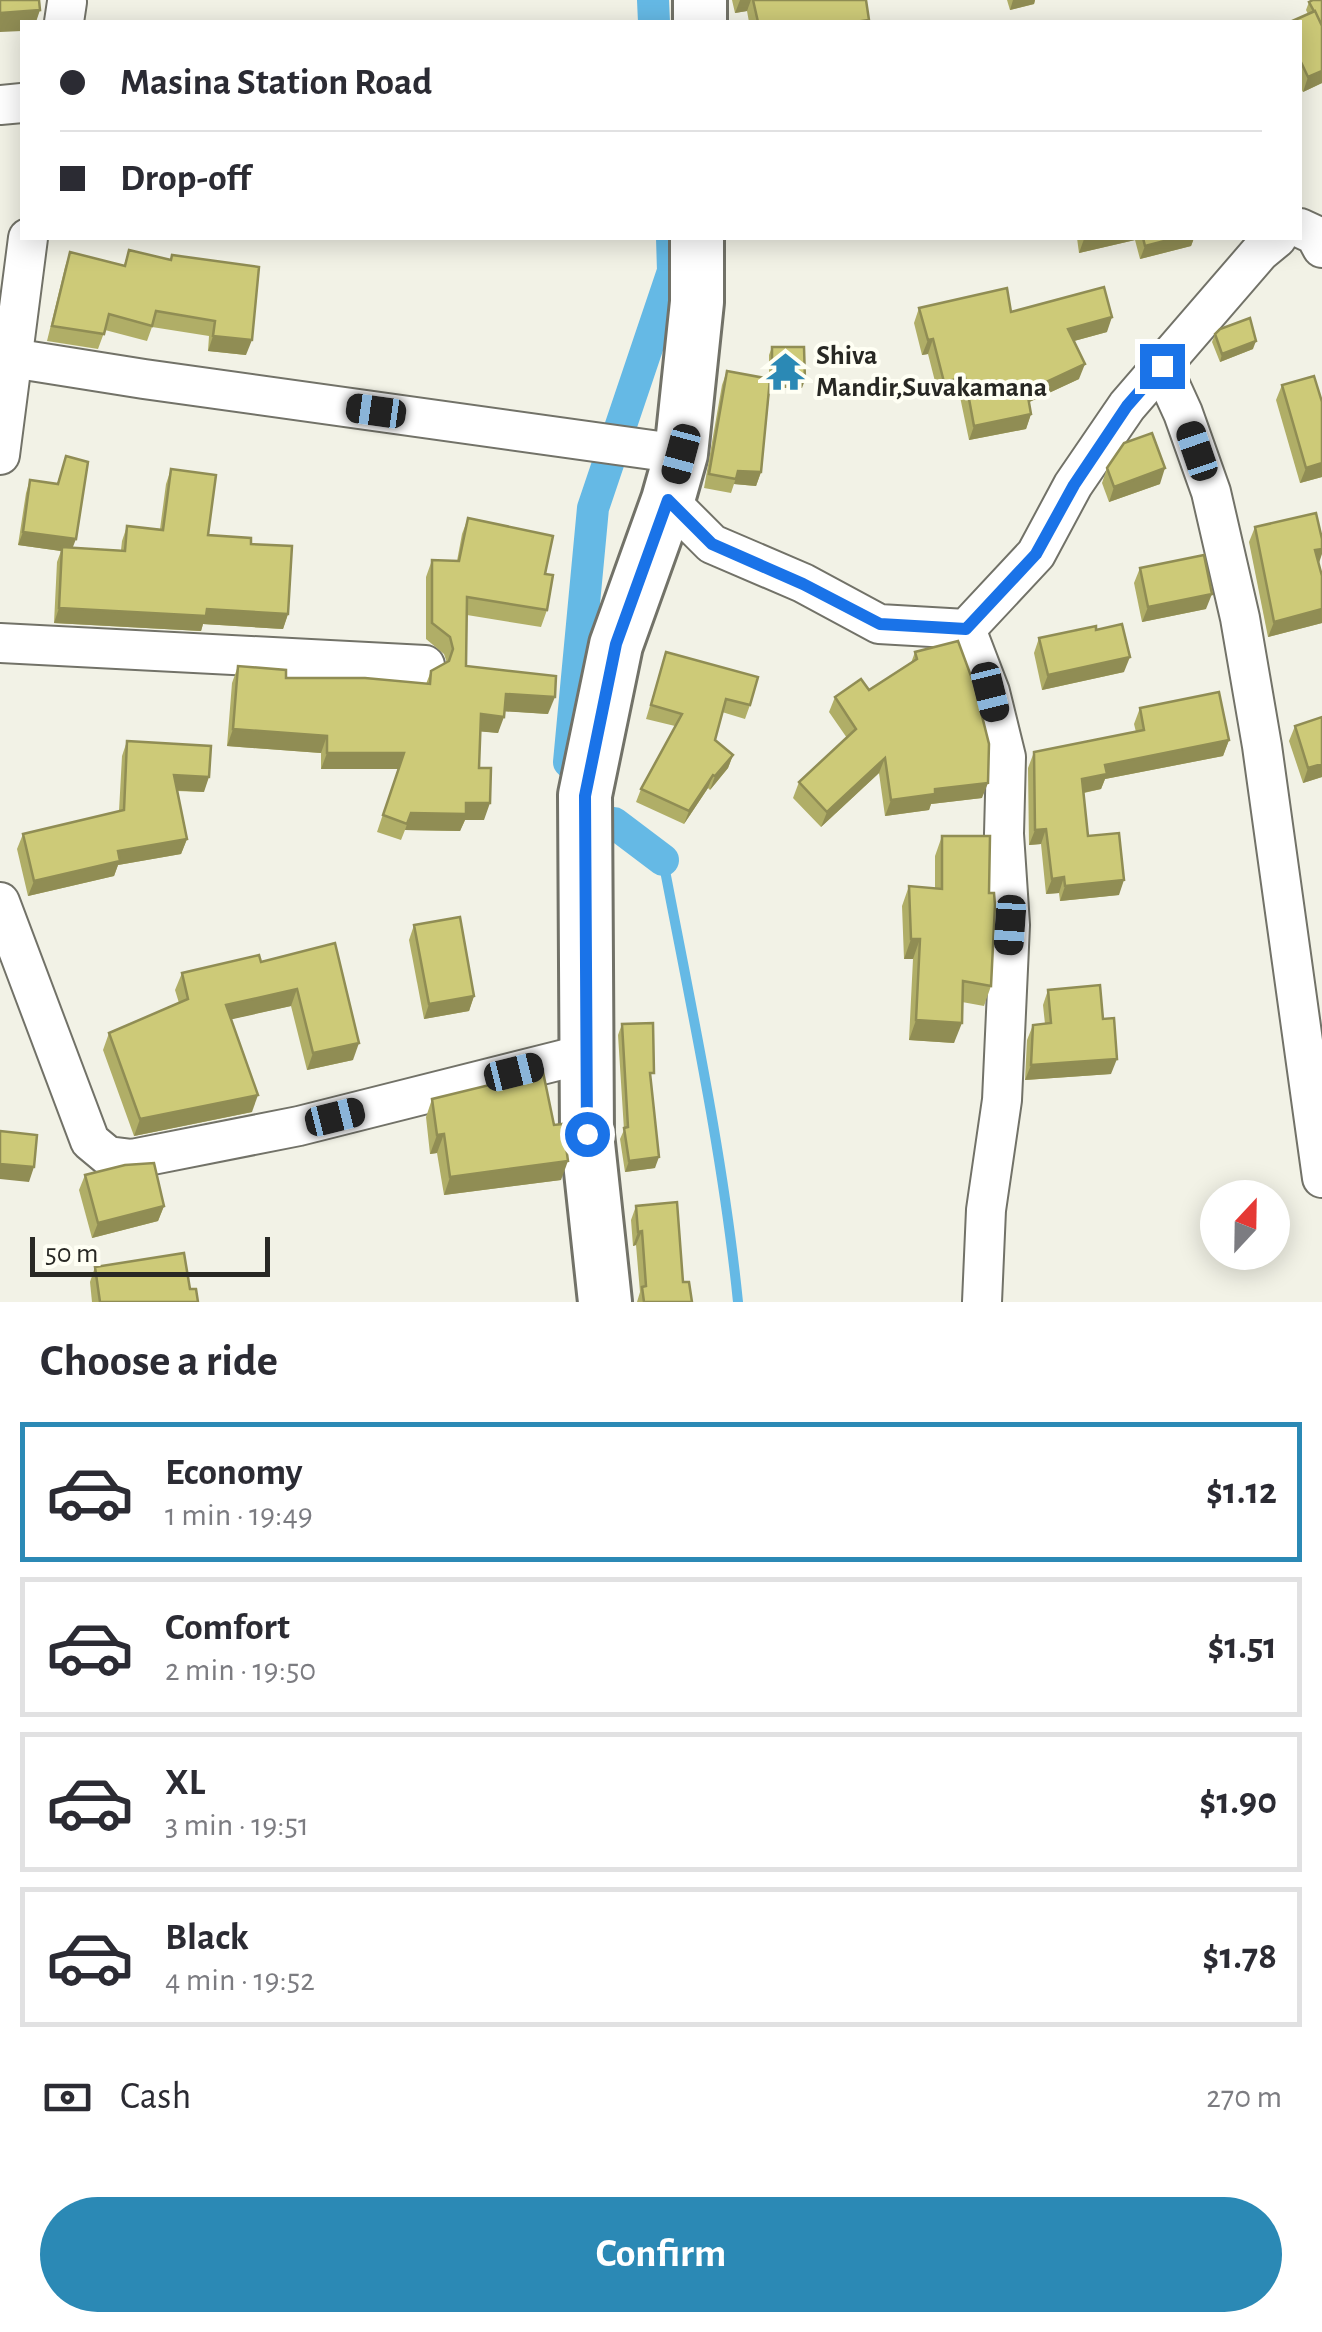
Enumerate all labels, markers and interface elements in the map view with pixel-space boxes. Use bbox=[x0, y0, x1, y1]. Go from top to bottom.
text: Masina Station Road bbox=[120, 64, 432, 102]
text: Drop-off bbox=[120, 160, 251, 198]
place label: Shiva Mandir,Suvakamana bbox=[816, 342, 1047, 402]
route end bbox=[1140, 344, 1185, 389]
temple icon: Shiva Mandir,Suvakamana bbox=[765, 351, 807, 393]
car bbox=[344, 392, 408, 430]
car bbox=[1173, 418, 1221, 484]
car bbox=[659, 421, 703, 487]
car bbox=[968, 659, 1012, 725]
car bbox=[993, 894, 1027, 956]
car bbox=[481, 1050, 547, 1094]
car bbox=[302, 1095, 368, 1139]
route start bbox=[565, 1112, 610, 1157]
north arrow bbox=[1200, 1180, 1290, 1270]
map controls bbox=[1200, 1180, 1290, 1270]
scale bar bbox=[30, 1232, 270, 1276]
text: 50 m bbox=[45, 1240, 99, 1268]
text: Choose a ride bbox=[40, 1339, 278, 1384]
icon: car bbox=[45, 1447, 135, 1537]
text: Economy bbox=[165, 1454, 303, 1492]
text: $1.12 bbox=[1206, 1473, 1277, 1511]
text: 1 min · 19:49 bbox=[165, 1499, 313, 1531]
icon: car bbox=[45, 1602, 135, 1692]
text: Comfort bbox=[165, 1609, 290, 1647]
text: $1.51 bbox=[1207, 1628, 1277, 1666]
text: 2 min · 19:50 bbox=[165, 1654, 316, 1686]
icon: car bbox=[45, 1757, 135, 1847]
text: XL bbox=[165, 1764, 205, 1802]
text: $1.90 bbox=[1199, 1783, 1277, 1821]
text: 3 min · 19:51 bbox=[165, 1809, 309, 1841]
icon: car bbox=[45, 1912, 135, 2002]
text: Black bbox=[165, 1919, 249, 1957]
text: $1.78 bbox=[1202, 1938, 1277, 1976]
text: 4 min · 19:52 bbox=[165, 1964, 315, 1996]
icon: cash bbox=[40, 2070, 95, 2125]
text: Cash bbox=[120, 2078, 191, 2116]
text: 270 m bbox=[1206, 2081, 1282, 2113]
button: Confirm bbox=[40, 2197, 1282, 2312]

